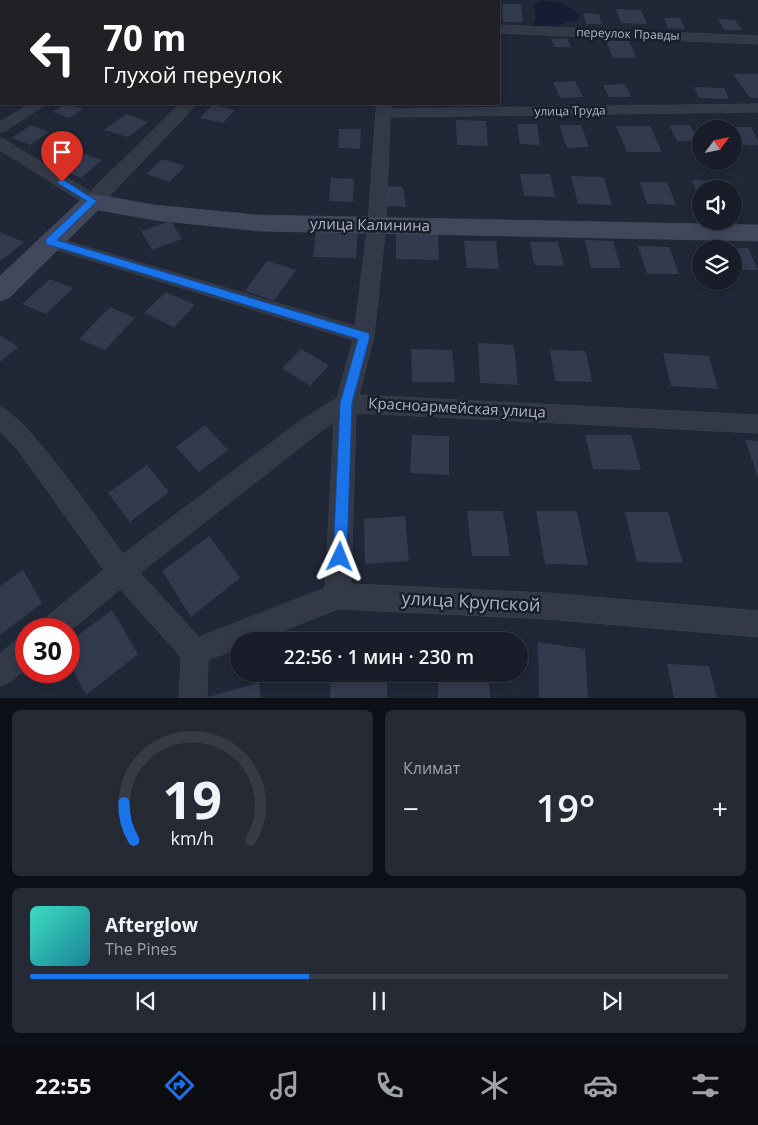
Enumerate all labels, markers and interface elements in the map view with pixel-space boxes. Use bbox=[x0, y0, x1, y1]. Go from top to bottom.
text: 70 m bbox=[103, 14, 186, 61]
icon: left bbox=[20, 20, 85, 85]
street label: переулок Правды bbox=[576, 23, 680, 44]
text: Глухой переулок bbox=[103, 59, 283, 89]
street label: улица Труда bbox=[534, 101, 606, 120]
north arrow bbox=[692, 120, 742, 170]
map controls bbox=[692, 120, 742, 290]
pin bbox=[41, 131, 83, 182]
icon: arrive bbox=[48, 138, 76, 166]
button: sound bbox=[692, 180, 742, 230]
street label: улица Калинина bbox=[310, 213, 430, 235]
button: layers bbox=[692, 240, 742, 290]
street label: Красноармейская улица bbox=[368, 392, 546, 422]
position arrow bbox=[313, 530, 365, 582]
street label: улица Крупской bbox=[401, 585, 541, 617]
speed limit sign: 30 bbox=[15, 618, 80, 683]
text: 22:56 · 1 мин · 230 m bbox=[284, 644, 474, 670]
text: Климат bbox=[403, 757, 460, 779]
text: 19 bbox=[163, 763, 222, 834]
text: 19° bbox=[536, 781, 595, 833]
text: − bbox=[403, 789, 419, 827]
text: + bbox=[712, 789, 728, 827]
text: km/h bbox=[171, 826, 214, 850]
text: Afterglow bbox=[105, 912, 198, 938]
text: The Pines bbox=[105, 938, 177, 960]
icon: previous bbox=[132, 987, 160, 1015]
icon: pause bbox=[365, 987, 393, 1015]
icon: next bbox=[598, 987, 626, 1015]
icon: directions bbox=[162, 1068, 197, 1103]
icon: music bbox=[267, 1068, 302, 1103]
icon: phone bbox=[372, 1068, 407, 1103]
icon: climate bbox=[477, 1068, 512, 1103]
icon: car bbox=[583, 1068, 618, 1103]
icon: filters bbox=[688, 1068, 723, 1103]
text: 22:55 bbox=[35, 1070, 92, 1100]

